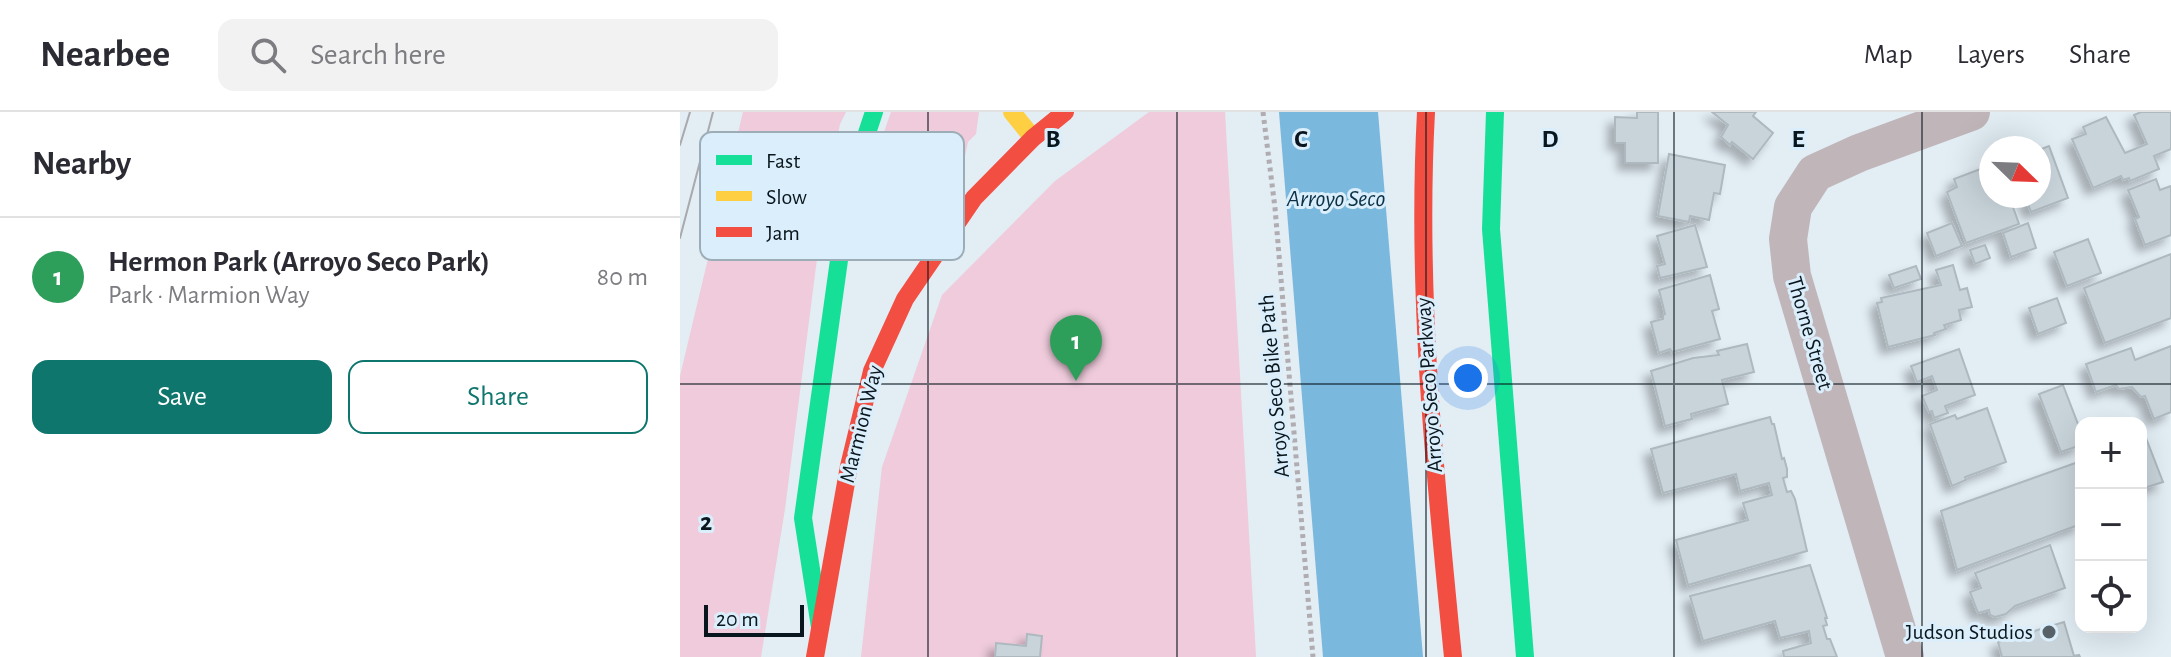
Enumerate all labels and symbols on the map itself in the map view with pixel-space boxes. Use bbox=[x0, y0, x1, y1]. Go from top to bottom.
text: B bbox=[1045, 126, 1061, 152]
text: C bbox=[1294, 126, 1308, 152]
text: D bbox=[1541, 126, 1559, 152]
text: E bbox=[1791, 126, 1805, 152]
legend bbox=[700, 132, 964, 260]
north arrow bbox=[1979, 136, 2051, 208]
text: Fast bbox=[766, 150, 800, 172]
text: Slow bbox=[766, 186, 807, 208]
water label: Arroyo Seco bbox=[1286, 187, 1385, 211]
text: Jam bbox=[766, 222, 800, 244]
street label: Thorne Street bbox=[1783, 274, 1837, 392]
street label: Arroyo Seco Bike Path bbox=[1255, 294, 1293, 478]
street label: Arroyo Seco Parkway bbox=[1412, 296, 1446, 473]
pin: 1 bbox=[1050, 315, 1102, 381]
your location bbox=[1448, 358, 1488, 398]
street label: Marmion Way bbox=[836, 362, 886, 485]
text: 2 bbox=[700, 509, 712, 535]
scale bar bbox=[704, 601, 804, 637]
place label: Judson Studios bbox=[1906, 621, 2033, 643]
marker: Judson Studios bbox=[2040, 623, 2058, 641]

